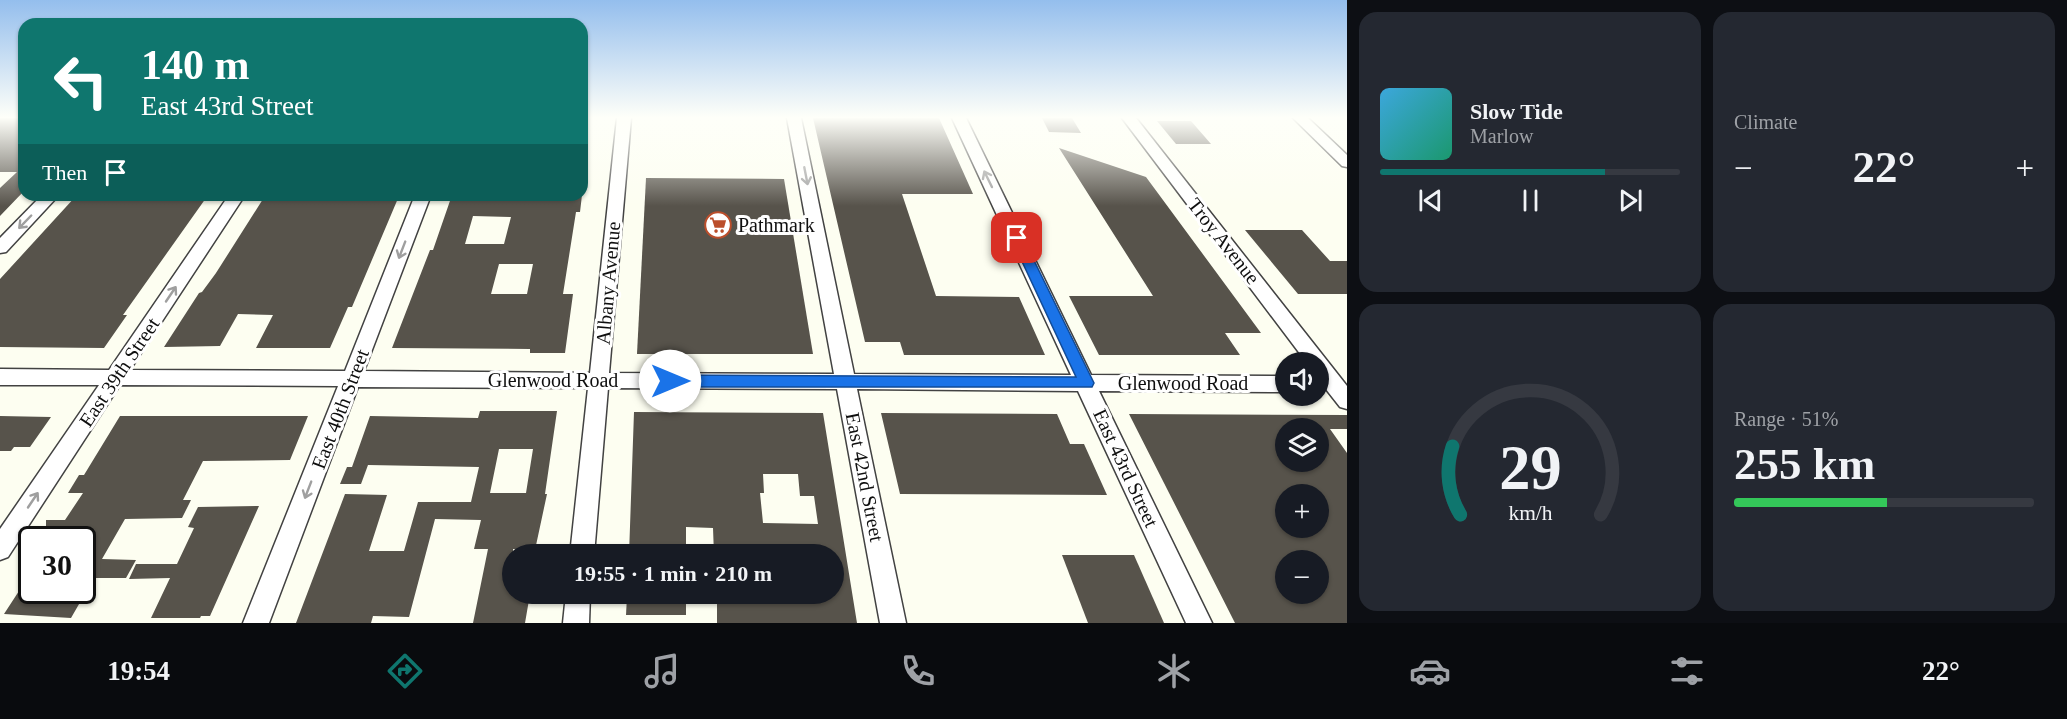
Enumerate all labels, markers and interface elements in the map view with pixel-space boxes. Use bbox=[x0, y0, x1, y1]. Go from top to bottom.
icon: left bbox=[42, 42, 120, 120]
text: 140 m bbox=[141, 42, 250, 88]
text: East 43rd Street bbox=[141, 91, 313, 121]
text: Slow Tide bbox=[1470, 99, 1563, 124]
text: Climate bbox=[1734, 111, 1797, 133]
text: Marlow bbox=[1470, 125, 1533, 147]
text: 22° bbox=[1853, 142, 1916, 192]
text: − bbox=[1734, 150, 1753, 186]
text: + bbox=[2015, 150, 2034, 186]
icon: arrive bbox=[99, 156, 132, 189]
text: Then bbox=[42, 160, 87, 185]
one-way arrow bbox=[801, 165, 812, 185]
one-way arrow bbox=[982, 170, 994, 188]
icon: previous bbox=[1414, 184, 1447, 217]
icon: pause bbox=[1514, 184, 1547, 217]
icon: next bbox=[1614, 184, 1647, 217]
street label: Troy Avenue bbox=[1183, 194, 1264, 289]
supermarket icon: Pathmark bbox=[703, 210, 733, 240]
pin bbox=[991, 212, 1042, 263]
one-way arrow bbox=[18, 214, 33, 229]
place label: Pathmark bbox=[738, 214, 815, 236]
street label: Albany Avenue bbox=[592, 220, 625, 346]
icon: arrive bbox=[1000, 221, 1033, 254]
one-way arrow bbox=[396, 240, 407, 258]
one-way arrow bbox=[165, 286, 177, 303]
street label: East 39th Street bbox=[74, 313, 164, 431]
street label: East 40th Street bbox=[307, 346, 373, 472]
position arrow bbox=[638, 349, 702, 413]
map controls bbox=[1275, 352, 1329, 604]
button: sound bbox=[1275, 352, 1329, 406]
street label: Glenwood Road bbox=[488, 369, 618, 391]
street label: Glenwood Road bbox=[1118, 372, 1248, 394]
street label: East 43rd Street bbox=[1089, 405, 1163, 531]
text: Range · 51% bbox=[1734, 408, 1838, 430]
street label: East 42nd Street bbox=[842, 411, 888, 544]
button: layers bbox=[1275, 418, 1329, 472]
text: 29 bbox=[1499, 433, 1561, 502]
text: 255 km bbox=[1734, 439, 1875, 489]
one-way arrow bbox=[302, 480, 313, 499]
button: + bbox=[1275, 484, 1329, 538]
one-way arrow bbox=[27, 492, 39, 509]
text: km/h bbox=[1508, 501, 1552, 525]
speed limit sign: 30 bbox=[18, 526, 96, 604]
button: − bbox=[1275, 550, 1329, 604]
text: 19:55 · 1 min · 210 m bbox=[574, 561, 772, 586]
icon: directions bbox=[384, 650, 426, 692]
icon: music bbox=[641, 650, 683, 692]
icon: phone bbox=[897, 650, 939, 692]
icon: climate bbox=[1153, 650, 1195, 692]
icon: car bbox=[1409, 650, 1451, 692]
icon: filters bbox=[1666, 650, 1708, 692]
text: 19:54 bbox=[107, 656, 170, 686]
text: 22° bbox=[1922, 656, 1960, 686]

